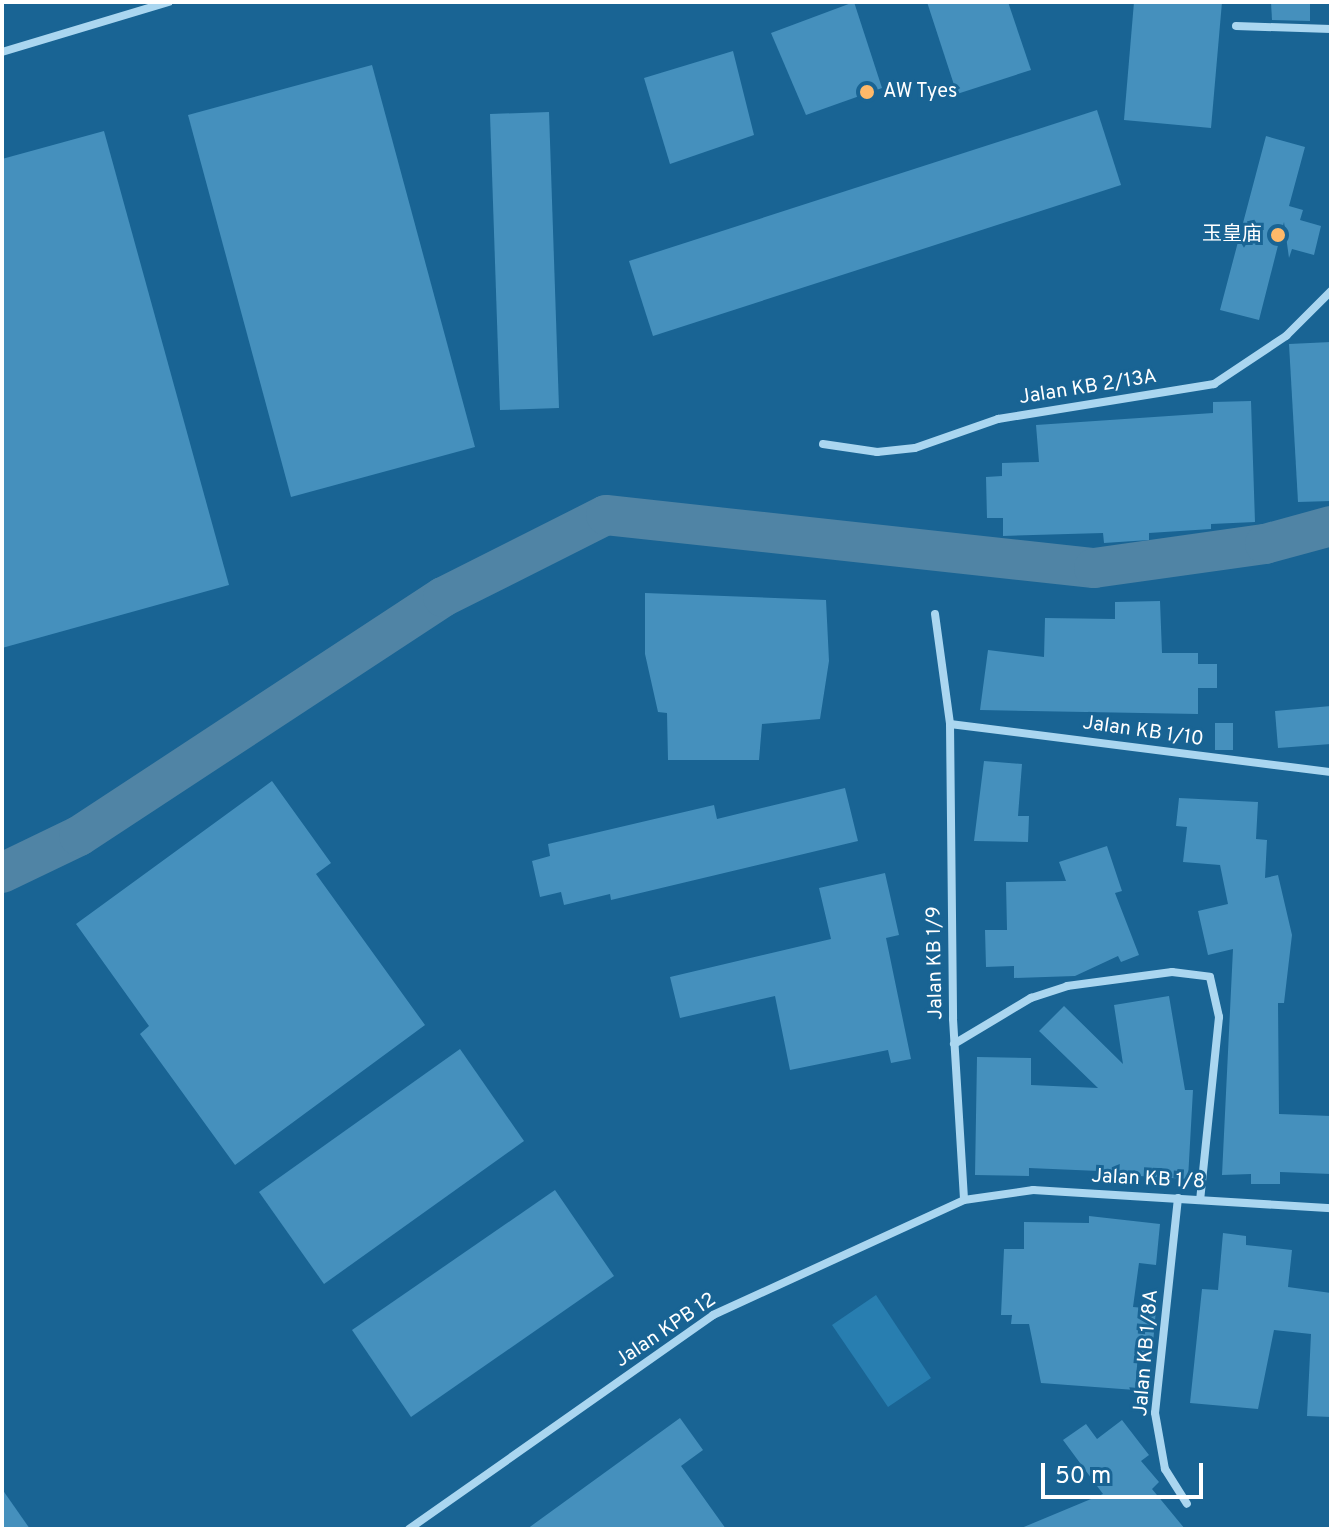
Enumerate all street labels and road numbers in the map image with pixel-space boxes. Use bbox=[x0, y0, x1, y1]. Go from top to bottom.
street label: Jalan KB 2/13A bbox=[1017, 365, 1159, 411]
street label: Jalan KB 1/10 bbox=[1081, 712, 1205, 752]
street label: Jalan KB 1/9 bbox=[923, 906, 949, 1020]
street label: Jalan KB 1/8 bbox=[1091, 1165, 1205, 1195]
street label: Jalan KPB 12 bbox=[611, 1288, 721, 1374]
street label: Jalan KB 1/8A bbox=[1129, 1289, 1165, 1417]

